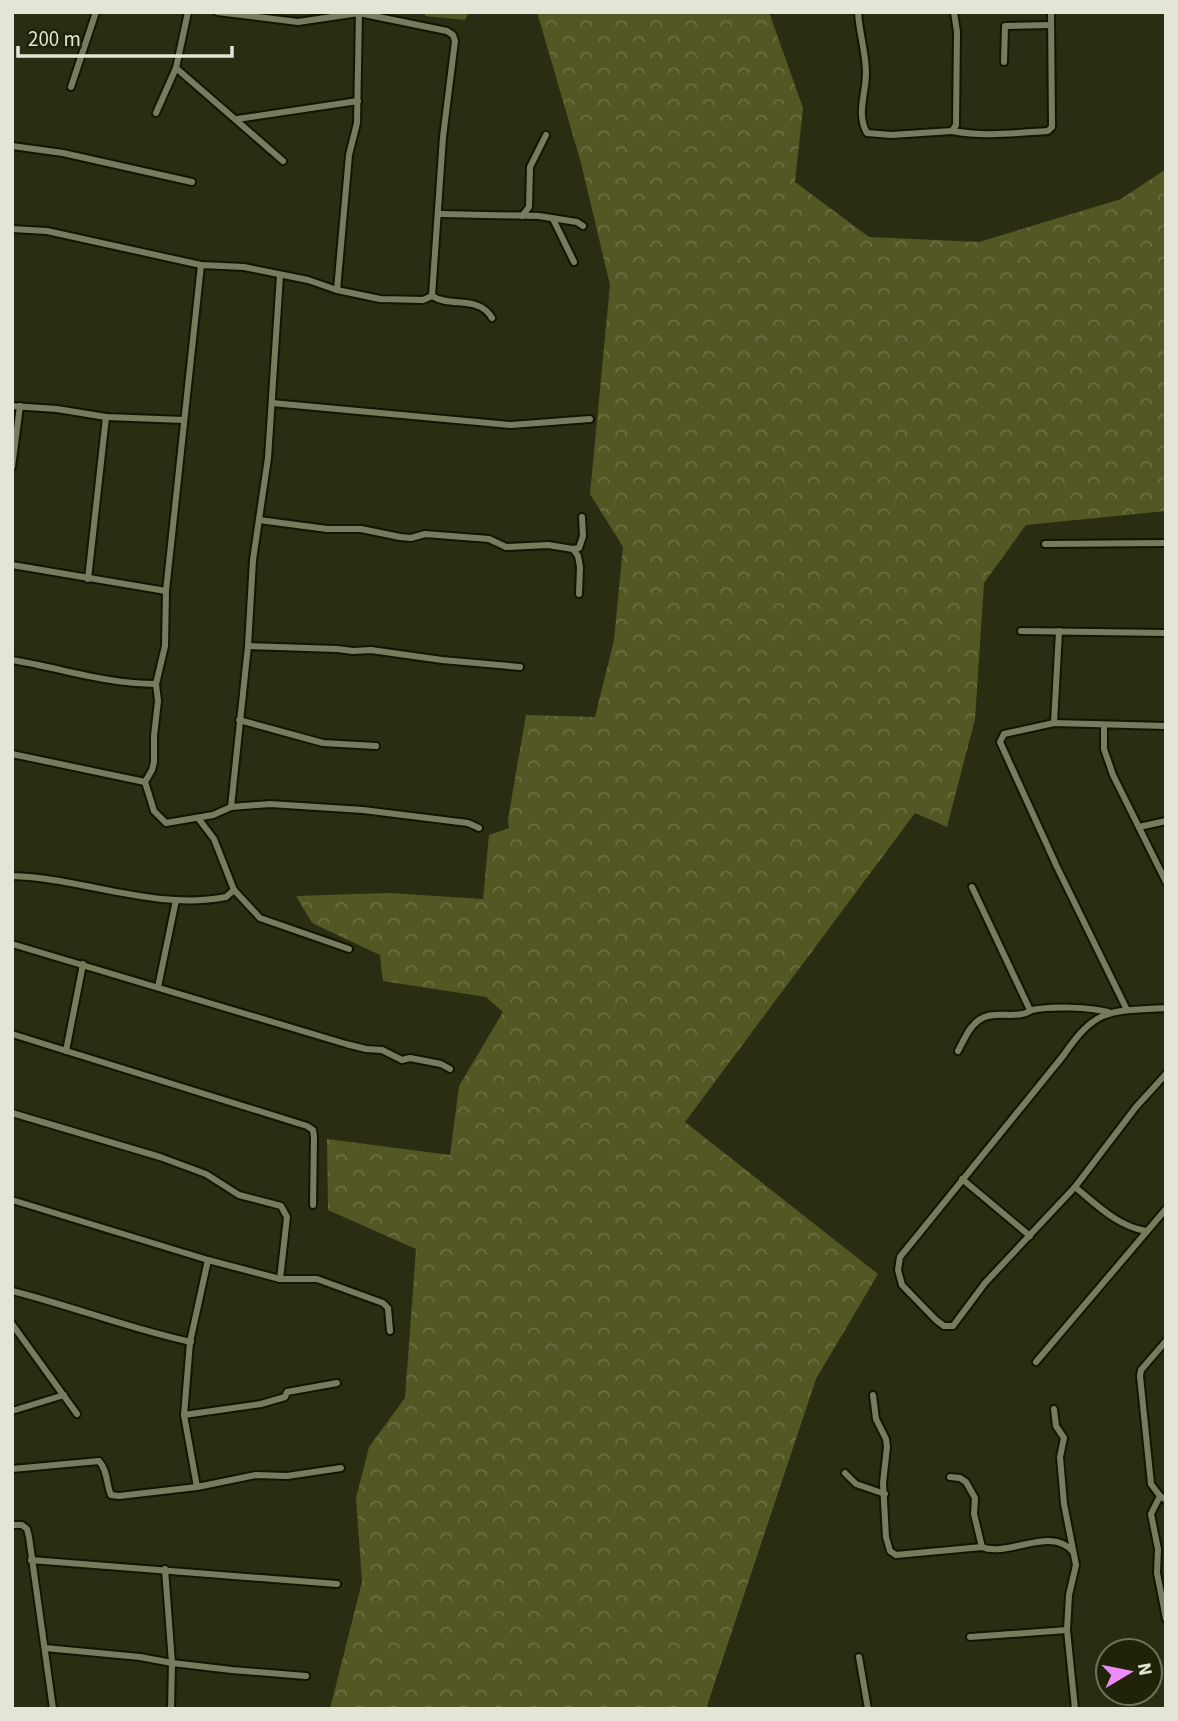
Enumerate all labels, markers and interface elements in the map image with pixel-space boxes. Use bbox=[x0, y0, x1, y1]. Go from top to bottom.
scale bar bbox=[18, 14, 231, 58]
text: 200 m bbox=[28, 24, 81, 54]
north arrow bbox=[1094, 1637, 1164, 1707]
text: N bbox=[1130, 1661, 1159, 1678]

